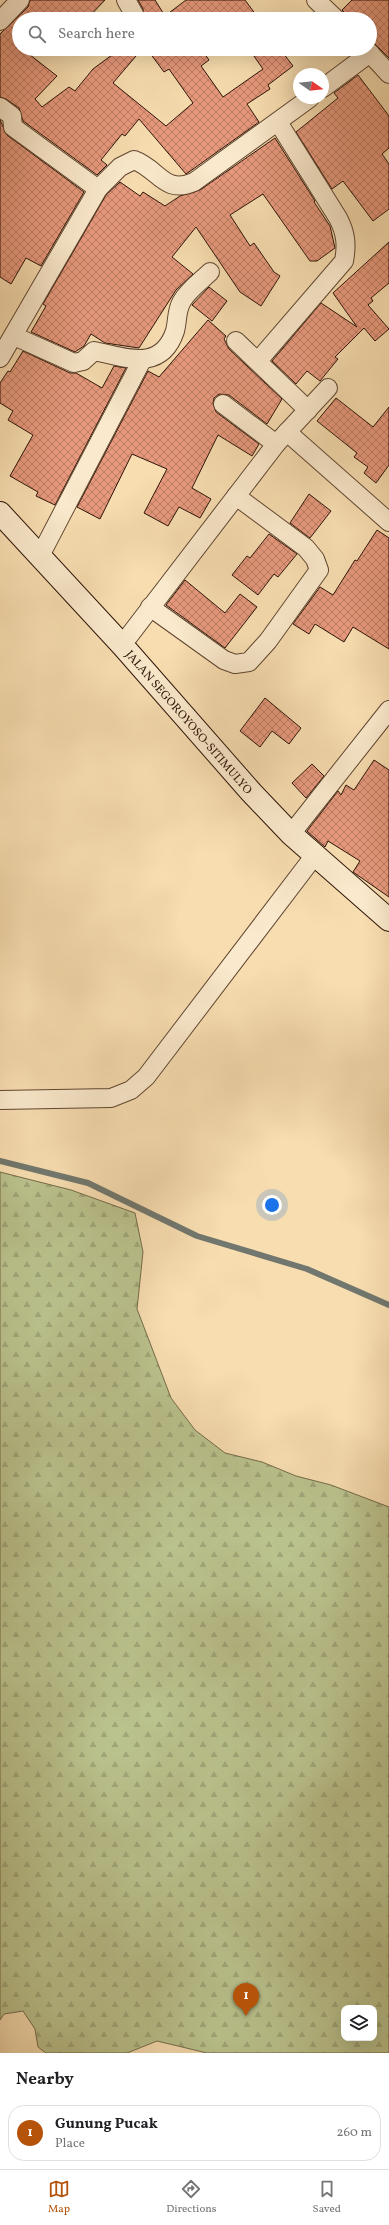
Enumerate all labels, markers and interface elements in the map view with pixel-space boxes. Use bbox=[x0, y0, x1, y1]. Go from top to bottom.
search box bbox=[12, 12, 377, 56]
icon: search bbox=[26, 23, 48, 45]
text: Search here bbox=[58, 24, 135, 45]
north arrow bbox=[293, 68, 329, 104]
street label: JALAN SEGOROYOSO-SITIMULYO bbox=[121, 647, 255, 798]
your location bbox=[262, 1195, 282, 1215]
pin: 1 bbox=[233, 1983, 259, 2016]
map controls bbox=[341, 2005, 377, 2041]
button: layers bbox=[341, 2005, 377, 2041]
text: Nearby bbox=[16, 2068, 74, 2091]
text: Gunung Pucak bbox=[55, 2114, 158, 2135]
text: 1 bbox=[27, 2124, 33, 2142]
text: 260 m bbox=[337, 2124, 372, 2142]
text: Place bbox=[55, 2135, 85, 2153]
tab: Map bbox=[48, 2178, 70, 2217]
tab: Directions bbox=[166, 2178, 217, 2217]
tab: Saved bbox=[313, 2178, 341, 2217]

